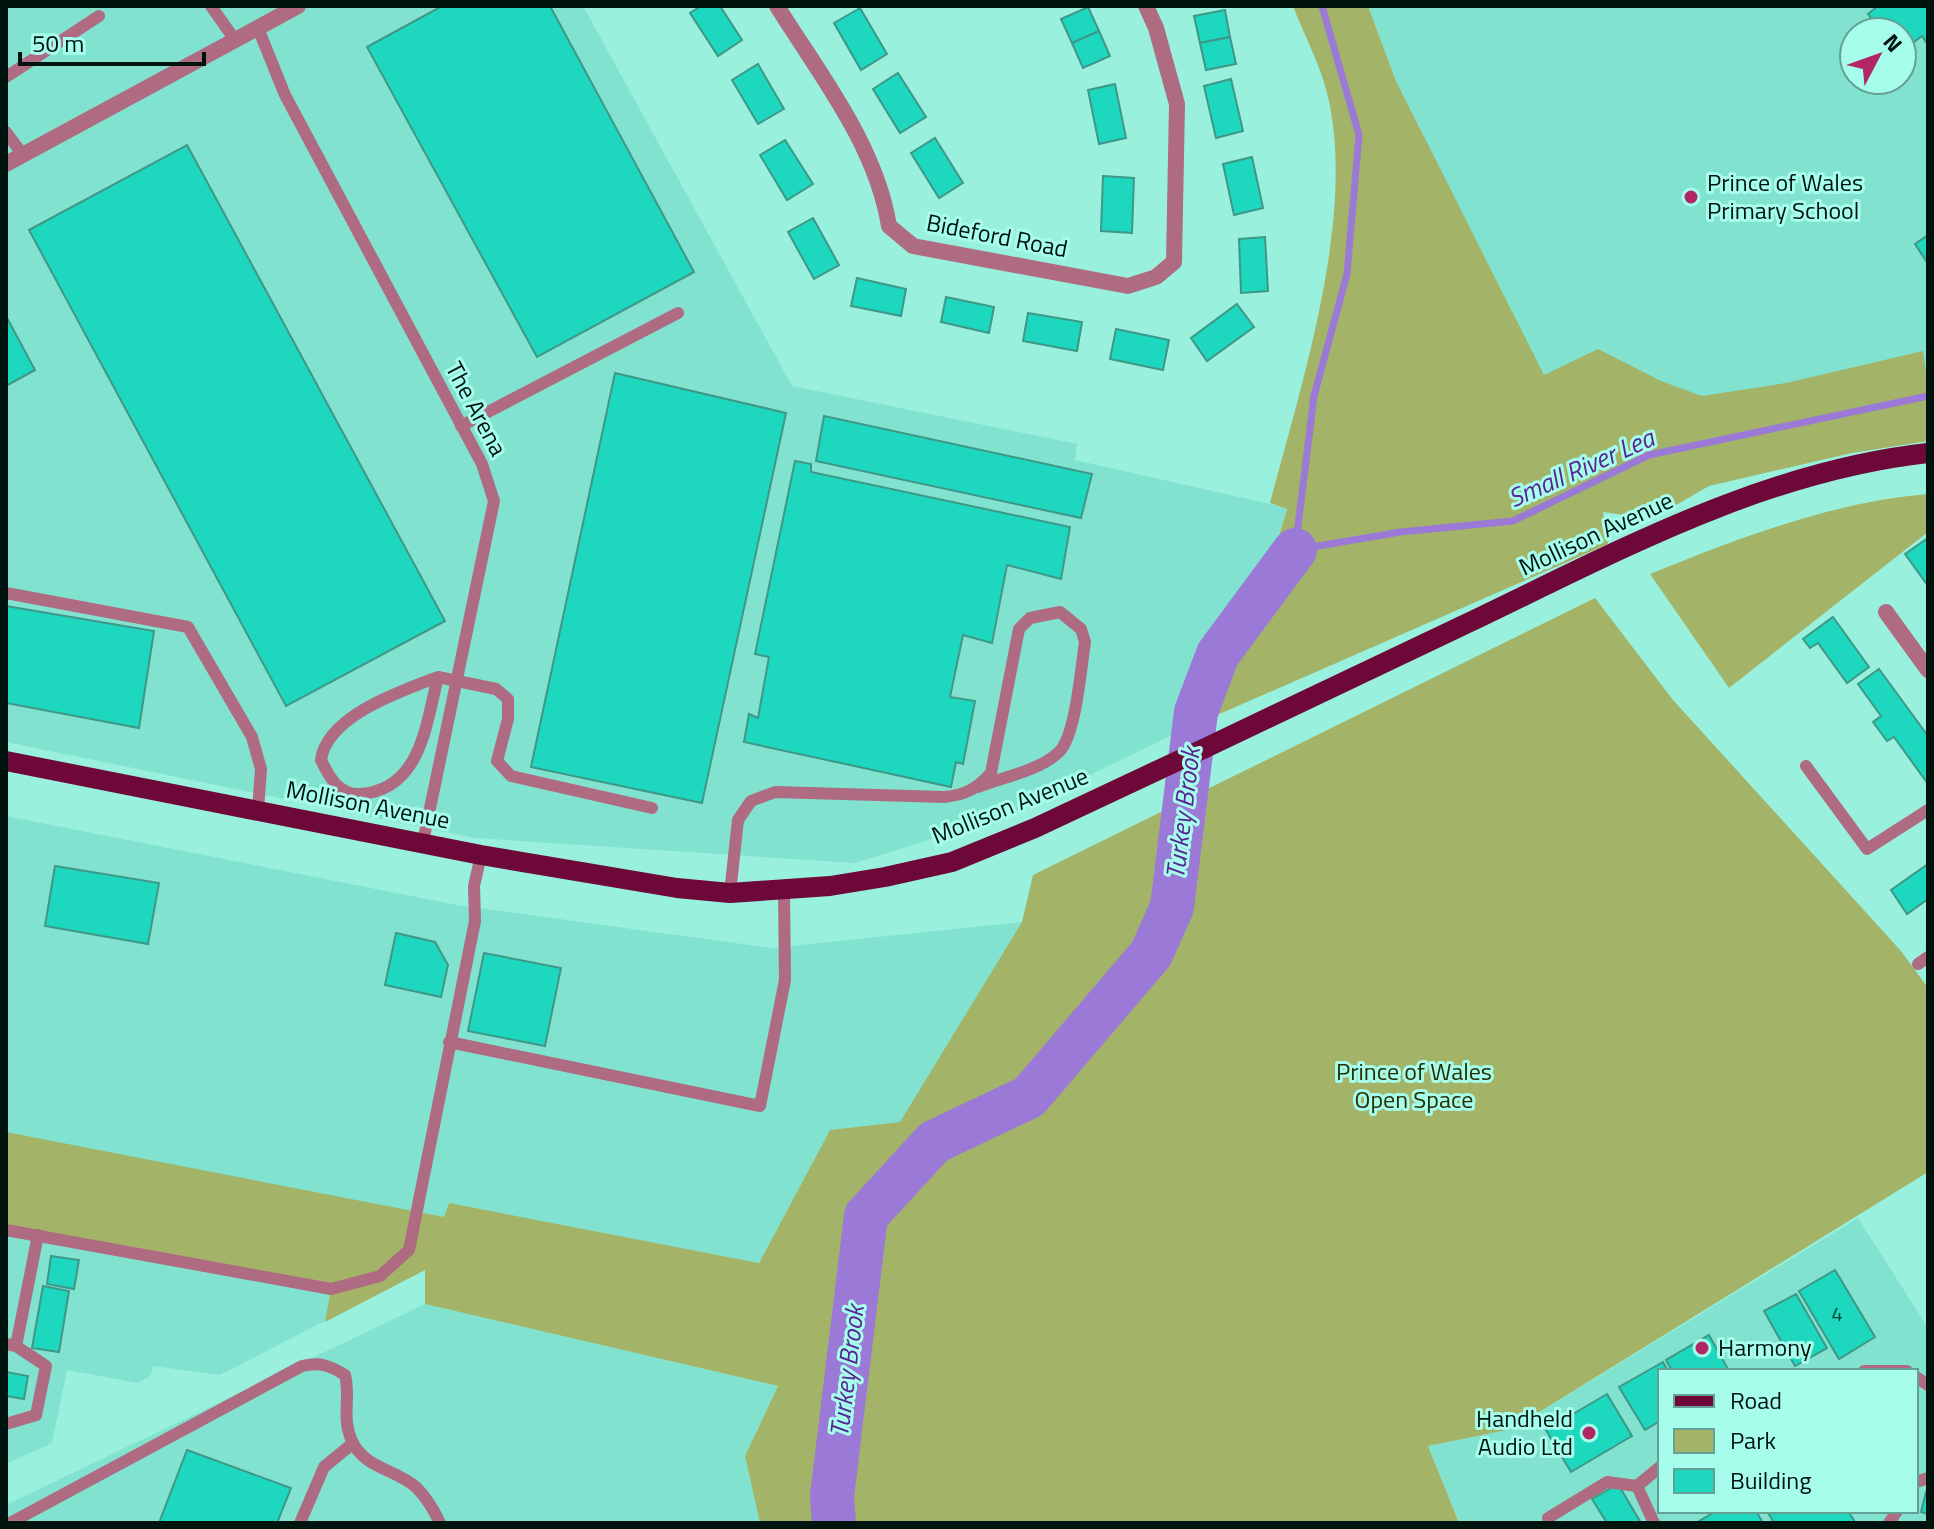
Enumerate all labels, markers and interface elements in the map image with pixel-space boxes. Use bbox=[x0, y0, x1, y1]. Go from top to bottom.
scale bar bbox=[20, 16, 204, 66]
north arrow bbox=[1838, 16, 1918, 96]
text: 50 m bbox=[32, 25, 84, 61]
text: N bbox=[1875, 26, 1911, 60]
place label: Prince of Wales Primary School bbox=[1707, 164, 1863, 228]
marker: Prince of Wales Primary School bbox=[1682, 188, 1700, 206]
street label: Bideford Road bbox=[923, 204, 1071, 266]
street label: The Arena bbox=[437, 355, 517, 462]
water label: Small River Lea bbox=[1501, 417, 1662, 517]
street label: Mollison Avenue bbox=[1513, 482, 1678, 585]
water label: Turkey Brook bbox=[1155, 742, 1210, 881]
street label: Mollison Avenue bbox=[926, 757, 1093, 853]
street label: Mollison Avenue bbox=[283, 770, 453, 838]
park label: Prince of Wales Open Space bbox=[1336, 1053, 1492, 1117]
house number: 4 bbox=[1831, 1298, 1843, 1329]
water label: Turkey Brook bbox=[819, 1300, 874, 1439]
place label: Harmony bbox=[1718, 1329, 1812, 1365]
marker: Harmony bbox=[1693, 1339, 1711, 1357]
legend bbox=[1658, 1369, 1918, 1513]
text: Road bbox=[1730, 1382, 1782, 1418]
place label: Handheld Audio Ltd bbox=[1476, 1400, 1573, 1464]
text: Park bbox=[1730, 1422, 1776, 1458]
marker: Handheld Audio Ltd bbox=[1580, 1424, 1598, 1442]
text: Building bbox=[1730, 1462, 1812, 1498]

